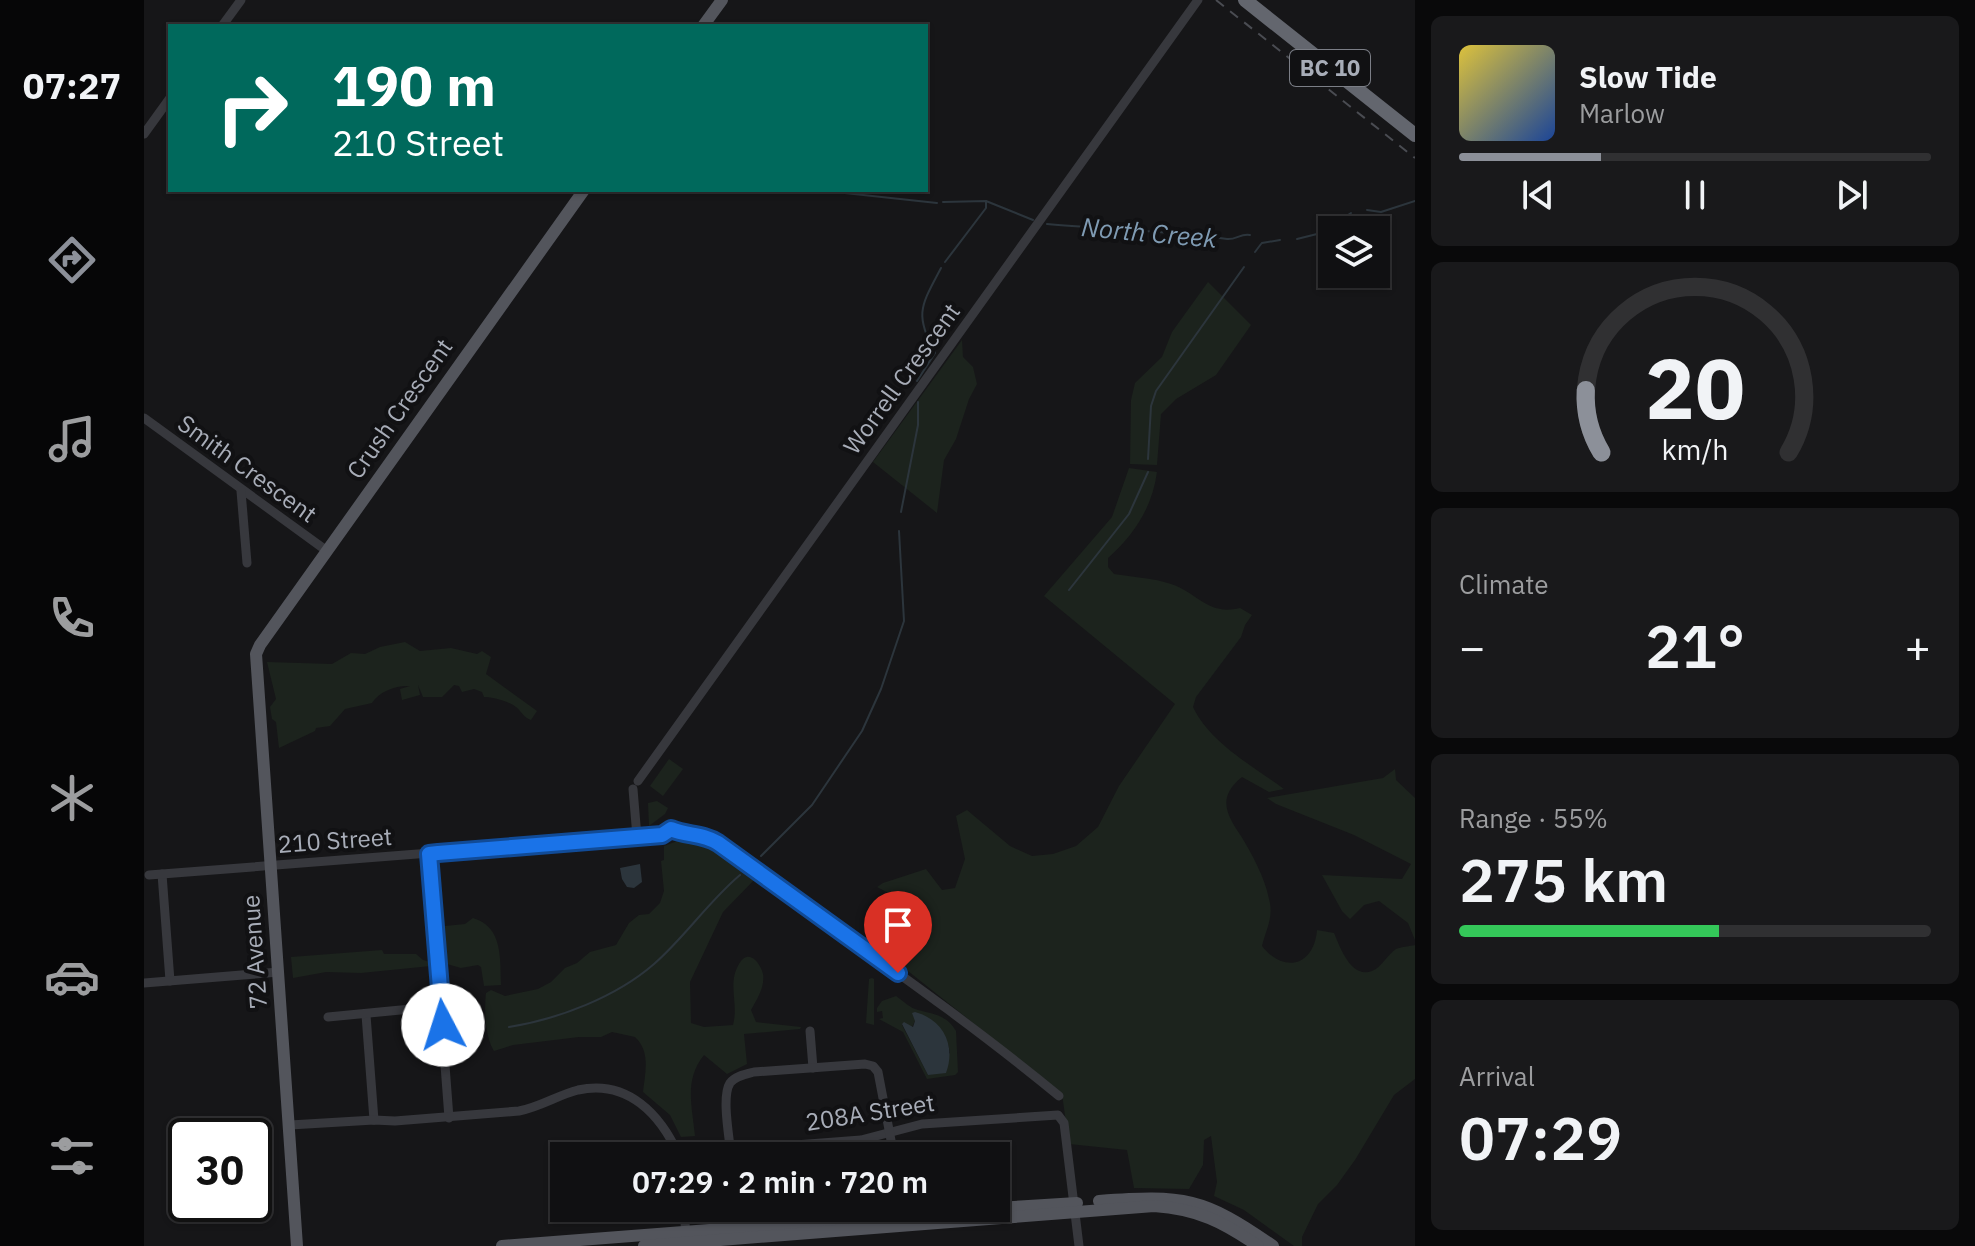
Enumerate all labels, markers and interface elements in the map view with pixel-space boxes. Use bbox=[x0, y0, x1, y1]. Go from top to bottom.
text: 190 m bbox=[332, 49, 496, 121]
road number: BC 10 bbox=[1290, 50, 1370, 86]
icon: right bbox=[200, 56, 304, 160]
text: Slow Tide bbox=[1579, 57, 1717, 96]
text: 07:27 bbox=[23, 62, 121, 109]
text: Marlow bbox=[1579, 96, 1665, 130]
text: 210 Street bbox=[332, 119, 504, 166]
icon: previous bbox=[1516, 173, 1560, 217]
icon: pause bbox=[1673, 173, 1717, 217]
icon: next bbox=[1830, 173, 1874, 217]
water label: North Creek bbox=[1080, 209, 1219, 255]
map controls bbox=[1318, 216, 1390, 288]
button: layers bbox=[1318, 216, 1390, 288]
icon: directions bbox=[44, 232, 100, 288]
street label: Worrell Crescent bbox=[836, 296, 967, 460]
street label: Crush Crescent bbox=[339, 332, 459, 485]
text: 20 bbox=[1645, 334, 1745, 442]
street label: Smith Crescent bbox=[172, 407, 323, 529]
icon: music bbox=[44, 411, 100, 467]
text: km/h bbox=[1661, 431, 1729, 468]
text: Climate bbox=[1459, 567, 1549, 601]
icon: phone bbox=[44, 590, 100, 646]
text: 21° bbox=[1645, 606, 1745, 685]
text: − bbox=[1459, 618, 1485, 675]
text: + bbox=[1905, 618, 1931, 675]
icon: climate bbox=[44, 770, 100, 826]
text: Range · 55% bbox=[1459, 801, 1608, 835]
street label: 210 Street bbox=[277, 820, 393, 860]
text: 275 km bbox=[1459, 840, 1668, 919]
pin bbox=[864, 891, 932, 973]
street label: 72 Avenue bbox=[234, 894, 274, 1010]
icon: arrive bbox=[876, 903, 920, 947]
icon: car bbox=[44, 949, 100, 1005]
position arrow bbox=[401, 983, 485, 1067]
text: Arrival bbox=[1459, 1059, 1535, 1093]
street label: 208A Street bbox=[803, 1086, 937, 1138]
text: 07:29 bbox=[1459, 1098, 1622, 1177]
speed limit sign: 30 bbox=[168, 1118, 272, 1222]
icon: filters bbox=[44, 1128, 100, 1184]
text: 07:29 · 2 min · 720 m bbox=[632, 1162, 928, 1201]

